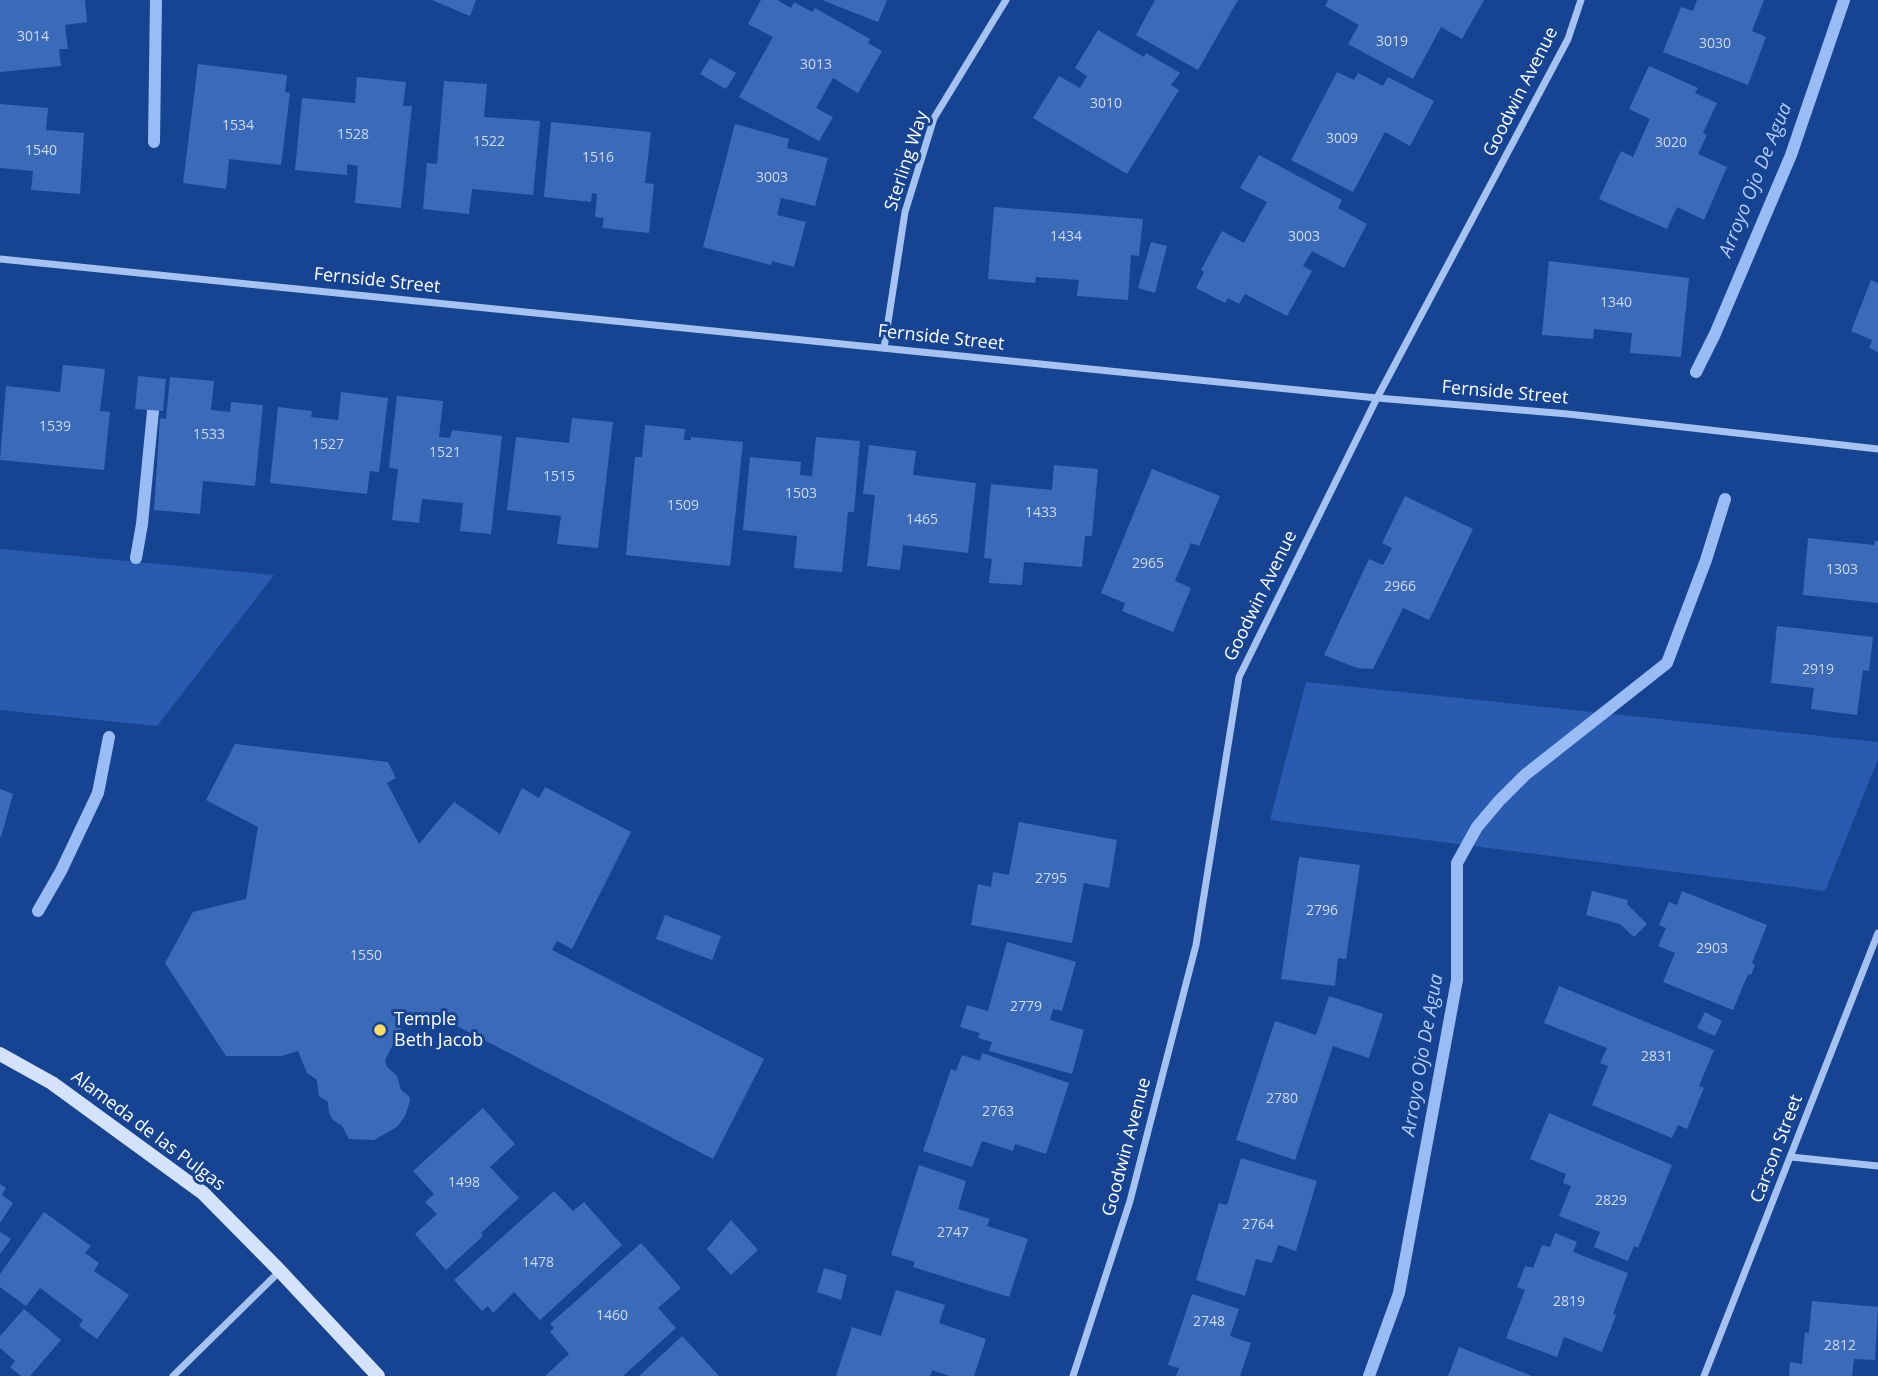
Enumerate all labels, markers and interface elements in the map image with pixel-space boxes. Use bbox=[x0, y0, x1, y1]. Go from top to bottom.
street label: Goodwin Avenue bbox=[1479, 24, 1563, 160]
house number: 3014 bbox=[17, 29, 49, 45]
house number: 3019 bbox=[1376, 34, 1408, 50]
house number: 3030 bbox=[1699, 36, 1731, 52]
house number: 3013 bbox=[800, 57, 832, 73]
house number: 3010 bbox=[1090, 96, 1122, 112]
water label: Arroyo Ojo De Agua bbox=[1715, 100, 1797, 260]
street label: Sterling Way bbox=[881, 108, 933, 214]
house number: 1534 bbox=[222, 118, 254, 134]
house number: 1528 bbox=[337, 127, 369, 143]
house number: 3009 bbox=[1326, 131, 1358, 147]
house number: 1522 bbox=[473, 134, 505, 150]
house number: 3020 bbox=[1655, 135, 1687, 151]
house number: 1540 bbox=[25, 143, 57, 159]
house number: 1516 bbox=[582, 150, 614, 166]
house number: 3003 bbox=[756, 170, 788, 186]
house number: 1434 bbox=[1050, 229, 1082, 245]
house number: 3003 bbox=[1288, 229, 1320, 245]
street label: Fernside Street bbox=[313, 264, 441, 298]
house number: 1340 bbox=[1600, 295, 1632, 311]
street label: Fernside Street bbox=[877, 321, 1005, 355]
street label: Fernside Street bbox=[1441, 377, 1569, 409]
house number: 1539 bbox=[39, 419, 71, 435]
house number: 1533 bbox=[193, 427, 225, 443]
house number: 1527 bbox=[312, 437, 344, 453]
house number: 1521 bbox=[429, 445, 461, 461]
house number: 1515 bbox=[543, 469, 575, 485]
house number: 1503 bbox=[785, 486, 817, 502]
house number: 1509 bbox=[667, 498, 699, 514]
house number: 1433 bbox=[1025, 505, 1057, 521]
house number: 1465 bbox=[906, 512, 938, 528]
street label: Goodwin Avenue bbox=[1220, 527, 1302, 665]
house number: 2965 bbox=[1132, 556, 1164, 572]
house number: 1303 bbox=[1826, 562, 1858, 578]
house number: 2966 bbox=[1384, 579, 1416, 595]
house number: 2919 bbox=[1802, 662, 1834, 678]
house number: 2795 bbox=[1035, 871, 1067, 887]
house number: 2796 bbox=[1306, 903, 1338, 919]
house number: 2903 bbox=[1696, 941, 1728, 957]
house number: 1550 bbox=[350, 948, 382, 964]
water label: Arroyo Ojo De Agua bbox=[1398, 972, 1448, 1138]
house number: 2779 bbox=[1010, 999, 1042, 1015]
place label: Temple Beth Jacob bbox=[394, 1009, 483, 1052]
marker: Temple Beth Jacob bbox=[372, 1022, 388, 1038]
house number: 2831 bbox=[1641, 1049, 1673, 1065]
street label: Alameda de las Pulgas bbox=[67, 1066, 229, 1196]
street label: Goodwin Avenue bbox=[1098, 1075, 1156, 1219]
house number: 2780 bbox=[1266, 1091, 1298, 1107]
street label: Carson Street bbox=[1746, 1092, 1808, 1206]
house number: 2763 bbox=[982, 1104, 1014, 1120]
house number: 1498 bbox=[448, 1175, 480, 1191]
house number: 2829 bbox=[1595, 1193, 1627, 1209]
house number: 2764 bbox=[1242, 1217, 1274, 1233]
house number: 2747 bbox=[937, 1225, 969, 1241]
house number: 1478 bbox=[522, 1255, 554, 1271]
house number: 2819 bbox=[1553, 1294, 1585, 1310]
house number: 1460 bbox=[596, 1308, 628, 1324]
house number: 2748 bbox=[1193, 1314, 1225, 1330]
house number: 2812 bbox=[1824, 1338, 1856, 1354]

